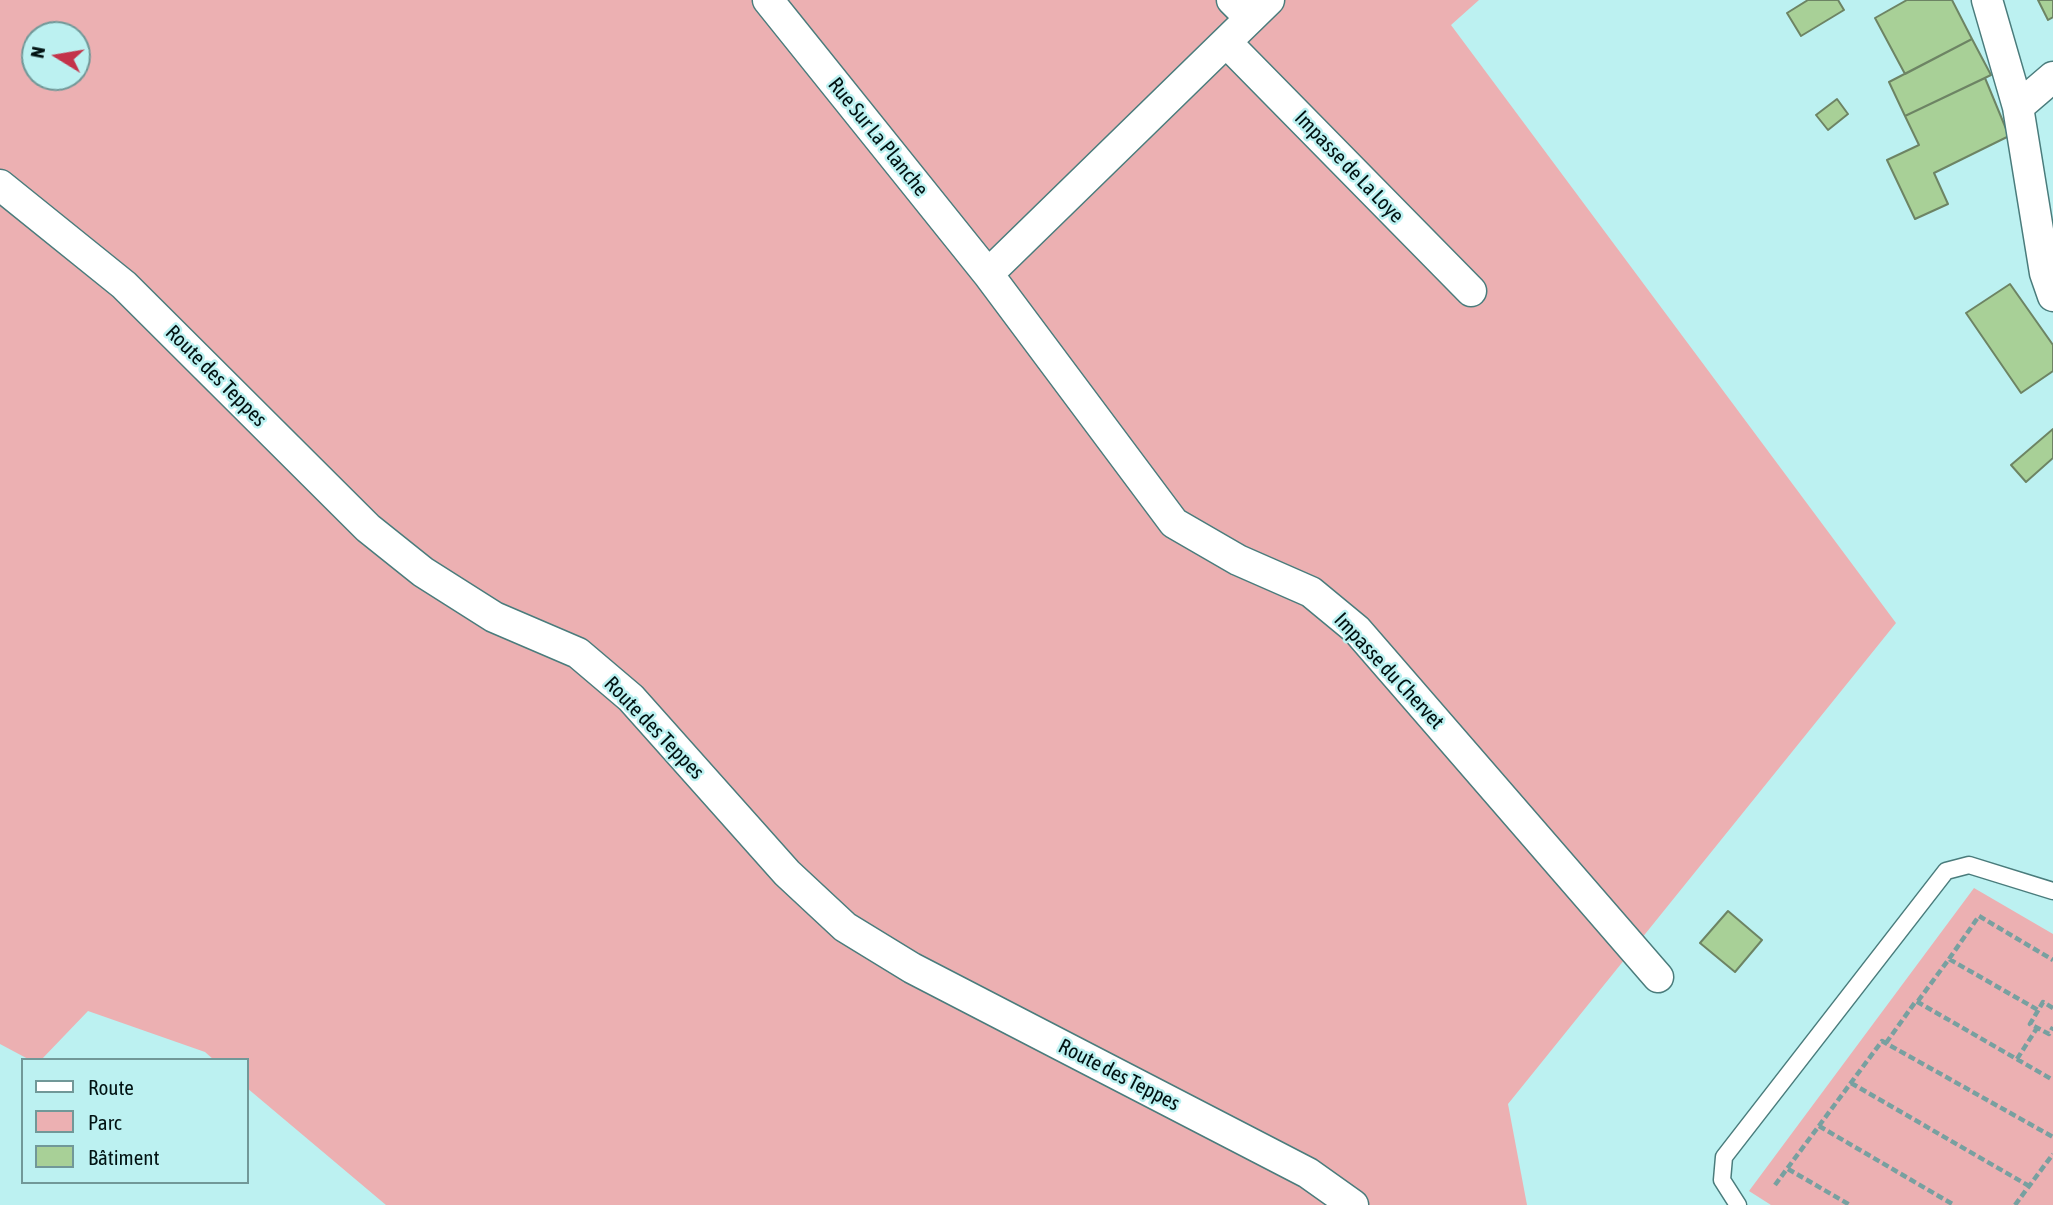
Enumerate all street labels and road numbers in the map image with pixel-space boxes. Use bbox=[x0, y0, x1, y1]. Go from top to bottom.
street label: Rue Sur La Planche bbox=[823, 73, 933, 201]
street label: Impasse de La Loye bbox=[1289, 106, 1409, 228]
street label: Route des Teppes bbox=[160, 320, 272, 432]
street label: Impasse du Chervet bbox=[1329, 608, 1449, 734]
street label: Route des Teppes bbox=[599, 671, 709, 785]
street label: Route des Teppes bbox=[1054, 1034, 1184, 1116]

